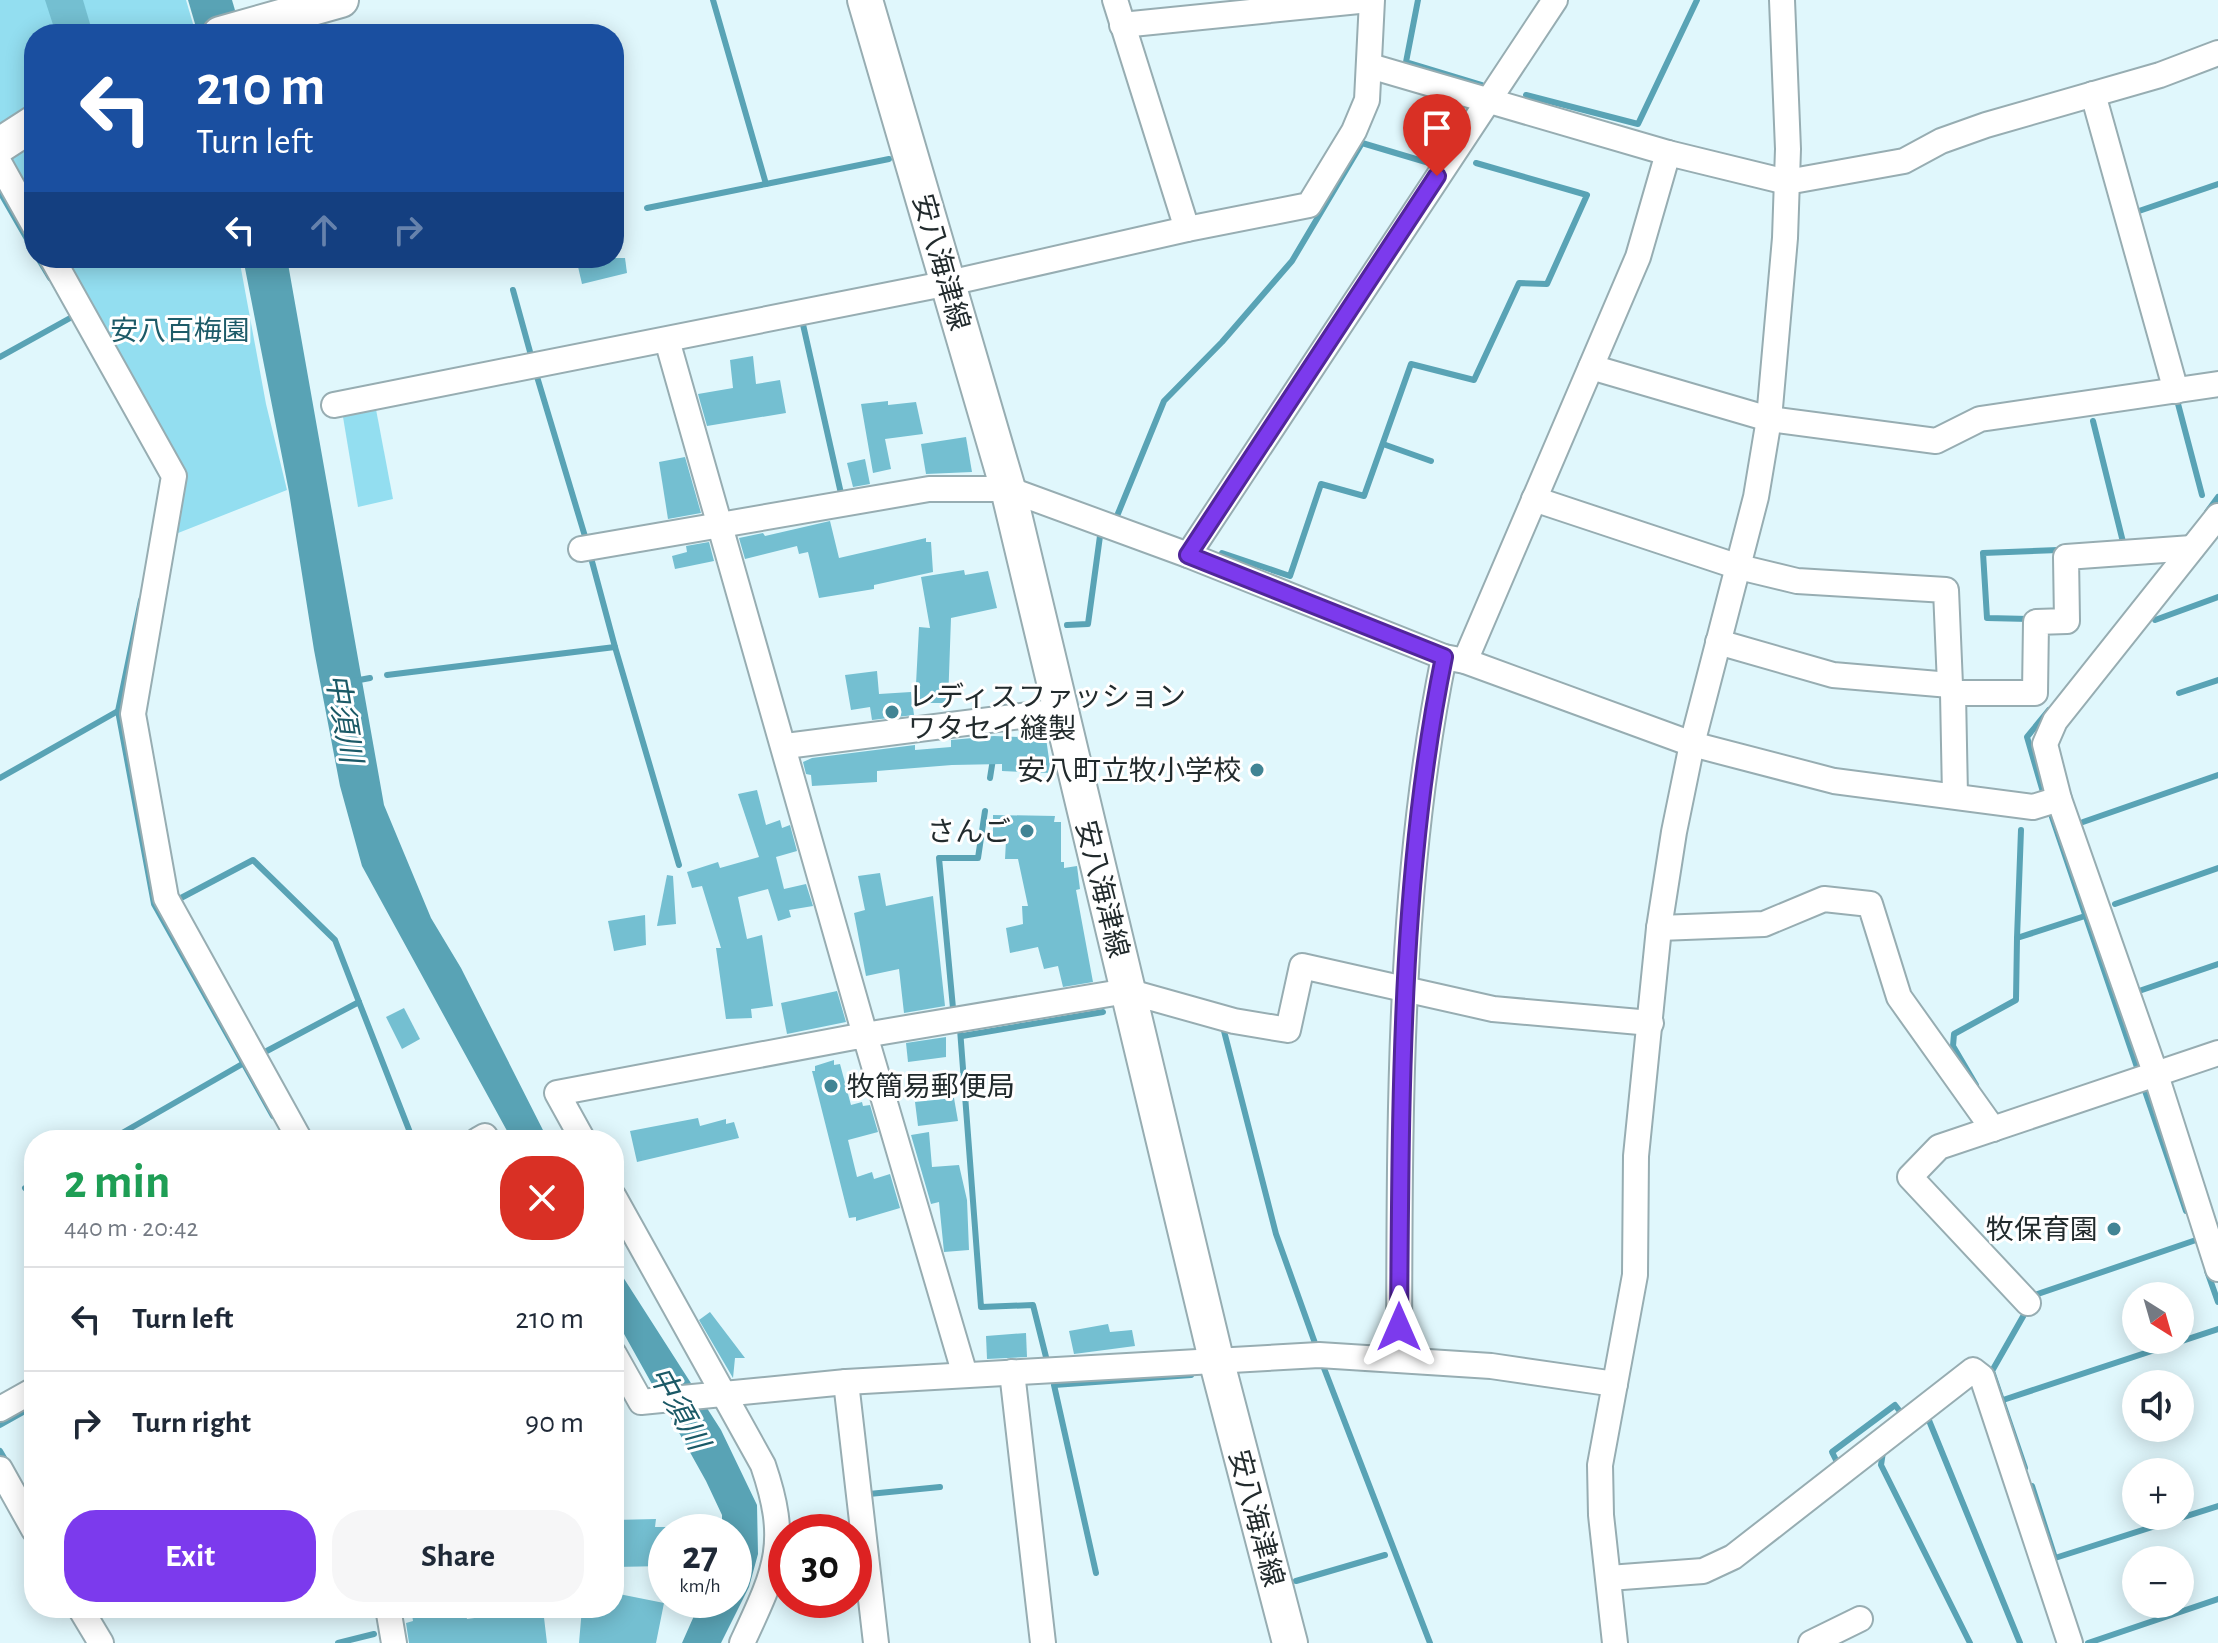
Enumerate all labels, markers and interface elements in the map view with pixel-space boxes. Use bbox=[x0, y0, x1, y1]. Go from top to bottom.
icon: left bbox=[64, 56, 168, 160]
text: 210 m bbox=[196, 59, 325, 115]
pin bbox=[1403, 94, 1471, 176]
icon: arrive bbox=[1415, 106, 1459, 150]
text: Turn left bbox=[196, 124, 313, 160]
street label: 安八海津線 bbox=[907, 191, 975, 334]
icon: left bbox=[218, 208, 262, 252]
icon: ahead bbox=[302, 208, 346, 252]
icon: right bbox=[386, 208, 430, 252]
park label: 安八百梅園 bbox=[110, 316, 250, 346]
water label: 中須川 bbox=[320, 671, 368, 768]
place label: レディスファッション ワタセイ縫製 bbox=[908, 682, 1186, 744]
marker: レディスファッション ワタセイ縫製 bbox=[883, 703, 901, 721]
place label: 安八町立牧小学校 bbox=[1017, 756, 1241, 786]
marker: 安八町立牧小学校 bbox=[1248, 761, 1266, 779]
place label: さんご bbox=[927, 817, 1011, 847]
street label: 安八海津線 bbox=[1071, 818, 1134, 961]
marker: さんご bbox=[1018, 822, 1036, 840]
place label: 牧簡易郵便局 bbox=[847, 1072, 1015, 1102]
marker: 牧簡易郵便局 bbox=[822, 1077, 840, 1095]
button: close bbox=[500, 1156, 584, 1240]
text: 2 min bbox=[64, 1159, 171, 1207]
text: 440 m · 20:42 bbox=[64, 1215, 198, 1241]
place label: 牧保育園 bbox=[1986, 1215, 2098, 1245]
marker: 牧保育園 bbox=[2105, 1220, 2123, 1238]
north arrow bbox=[2122, 1282, 2194, 1354]
map controls bbox=[2122, 1282, 2194, 1618]
position arrow bbox=[1357, 1285, 1441, 1369]
icon: left bbox=[64, 1297, 108, 1341]
text: Turn left bbox=[132, 1304, 233, 1334]
text: 210 m bbox=[515, 1304, 584, 1334]
water label: 中須川 bbox=[643, 1361, 716, 1458]
button: sound bbox=[2122, 1370, 2194, 1442]
icon: right bbox=[64, 1401, 108, 1445]
text: Turn right bbox=[132, 1408, 251, 1438]
text: 90 m bbox=[525, 1408, 584, 1438]
street label: 安八海津線 bbox=[1223, 1447, 1289, 1590]
button: + bbox=[2122, 1458, 2194, 1530]
button: Exit bbox=[64, 1510, 316, 1602]
button: Share bbox=[332, 1510, 584, 1602]
speed limit sign: 30 bbox=[768, 1514, 872, 1618]
text: 27 bbox=[682, 1536, 718, 1576]
button: − bbox=[2122, 1546, 2194, 1618]
text: km/h bbox=[679, 1576, 721, 1596]

